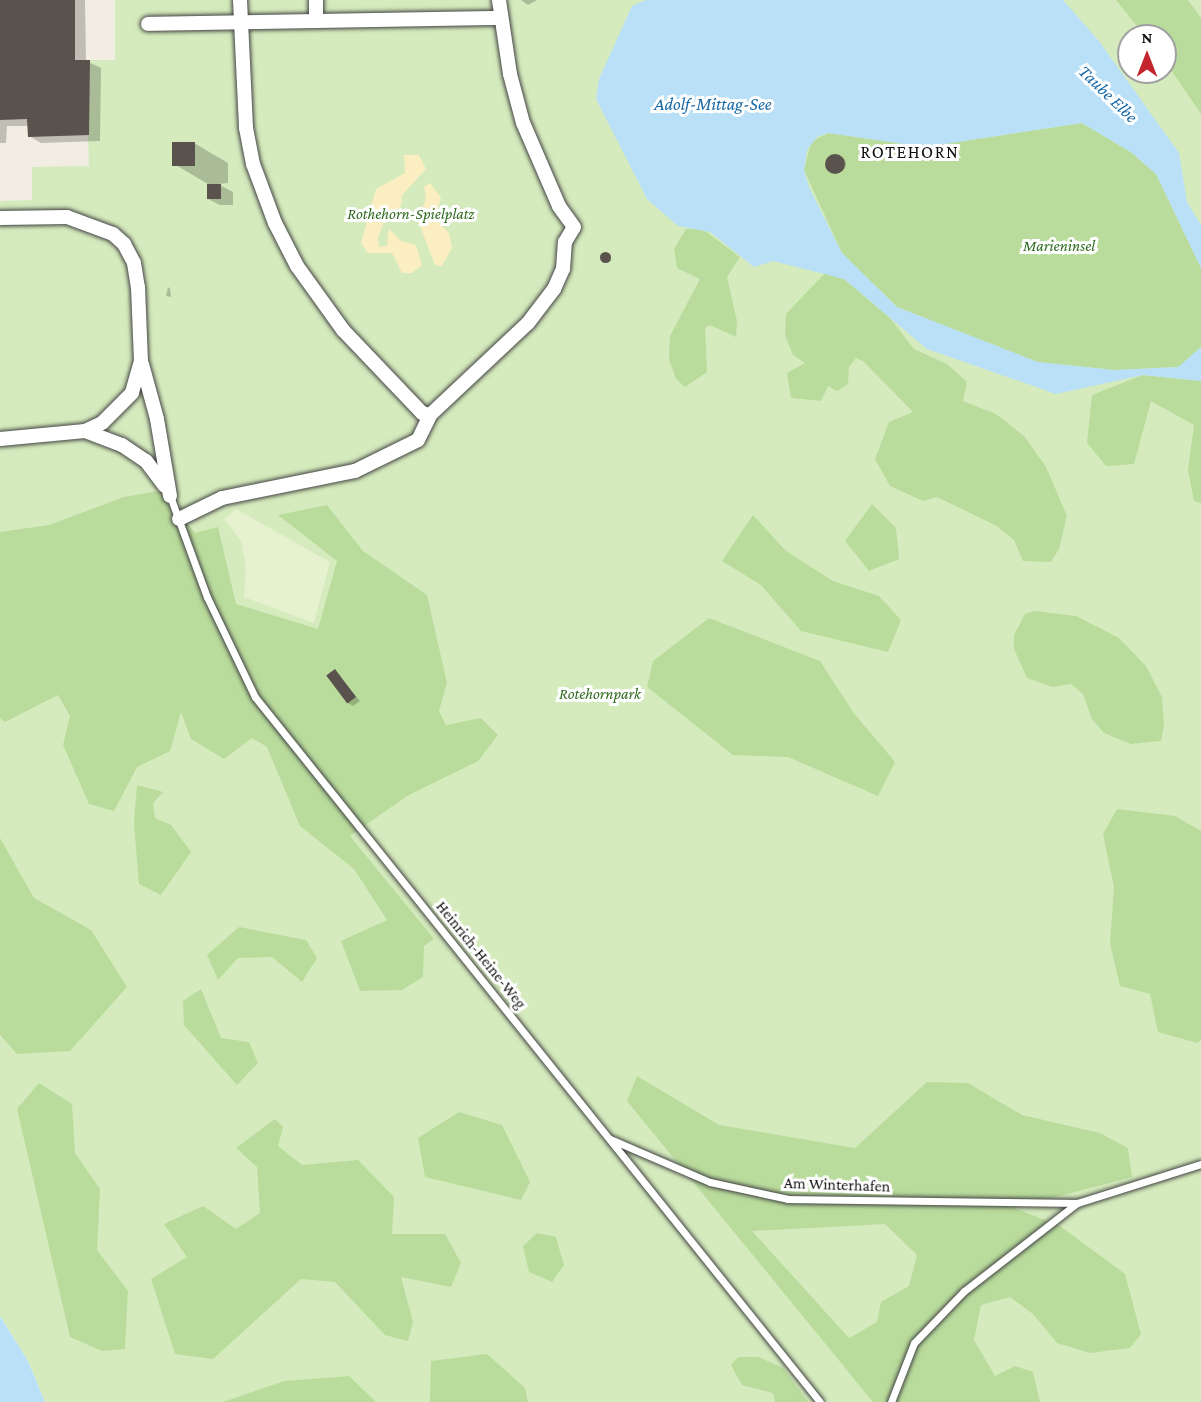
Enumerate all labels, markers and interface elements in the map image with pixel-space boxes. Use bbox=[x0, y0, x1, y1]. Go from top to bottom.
north arrow bbox=[1117, 24, 1177, 84]
text: N bbox=[1142, 29, 1152, 46]
water label: Taube Elbe bbox=[1074, 61, 1142, 127]
water label: Adolf-Mittag-See bbox=[654, 93, 772, 115]
district label: ROTEHORN bbox=[861, 141, 959, 163]
park label: Rothehorn-Spielplatz bbox=[347, 204, 475, 224]
park label: Marieninsel bbox=[1023, 236, 1095, 256]
park label: Rotehornpark bbox=[559, 684, 641, 704]
street label: Heinrich-Heine-Weg bbox=[432, 897, 530, 1013]
street label: Am Winterhafen bbox=[784, 1174, 890, 1196]

